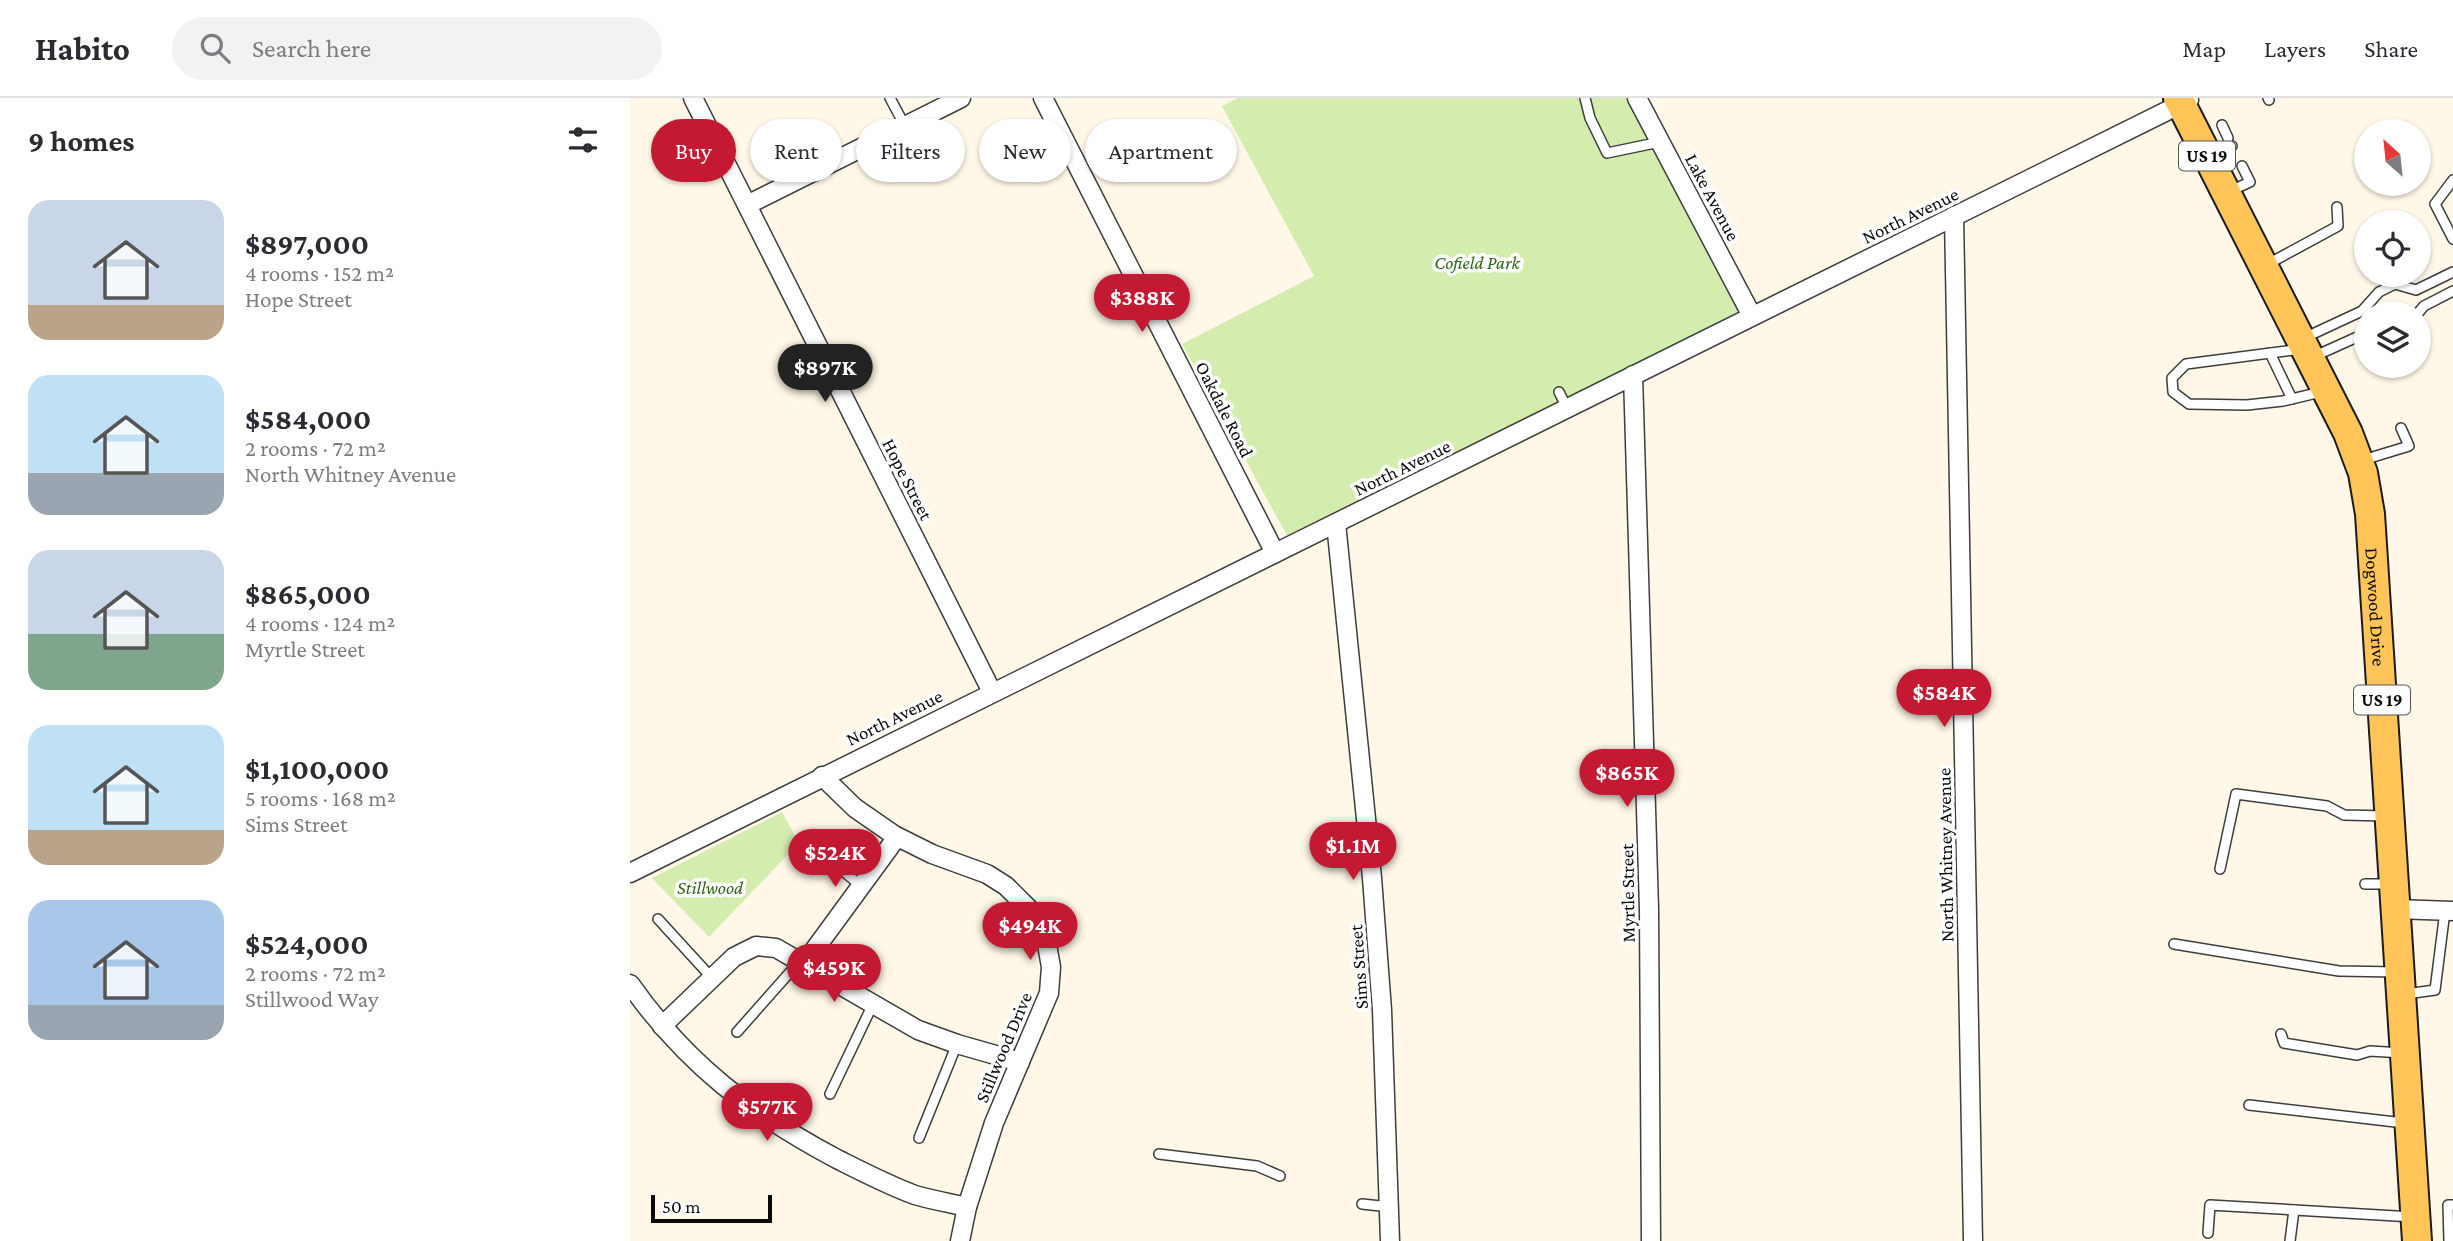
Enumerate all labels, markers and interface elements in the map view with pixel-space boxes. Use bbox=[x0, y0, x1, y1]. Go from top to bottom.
search box bbox=[172, 17, 662, 80]
icon: search bbox=[196, 29, 234, 67]
text: Habito bbox=[35, 30, 130, 67]
text: Search here bbox=[252, 34, 371, 63]
text: Map bbox=[2182, 35, 2226, 62]
text: Layers bbox=[2264, 35, 2326, 62]
text: Share bbox=[2364, 35, 2418, 62]
chip: Buy bbox=[651, 119, 736, 182]
chip: Rent bbox=[750, 119, 842, 182]
chip: Filters bbox=[856, 119, 965, 182]
chip: New bbox=[979, 119, 1071, 182]
chip: Apartment bbox=[1085, 119, 1237, 182]
north arrow bbox=[2354, 119, 2431, 196]
map controls bbox=[2354, 119, 2431, 378]
icon: filters bbox=[564, 121, 602, 159]
text: 9 homes bbox=[28, 124, 135, 157]
road number: US 19 bbox=[2179, 142, 2235, 170]
street label: Lake Avenue bbox=[1681, 150, 1744, 244]
street label: North Avenue bbox=[1859, 183, 1962, 248]
button: locate bbox=[2354, 210, 2431, 287]
text: $897,000 bbox=[245, 227, 369, 260]
icon: home bbox=[84, 228, 168, 312]
park label: Cofield Park bbox=[1434, 252, 1521, 273]
text: 4 rooms · 152 m² bbox=[245, 260, 394, 286]
pin: $388K bbox=[1093, 274, 1191, 334]
text: $388K bbox=[1110, 284, 1174, 310]
text: Hope Street bbox=[245, 286, 352, 312]
button: layers bbox=[2354, 301, 2431, 378]
pin: $897K bbox=[776, 344, 874, 404]
text: $897K bbox=[794, 354, 856, 380]
street label: Oakdale Road bbox=[1191, 358, 1258, 461]
text: $584,000 bbox=[245, 402, 371, 435]
icon: home bbox=[84, 403, 168, 487]
text: 2 rooms · 72 m² bbox=[245, 435, 386, 461]
street label: Hope Street bbox=[878, 435, 937, 524]
street label: North Avenue bbox=[1351, 435, 1454, 500]
text: North Whitney Avenue bbox=[245, 461, 456, 487]
street label: Dogwood Drive bbox=[2361, 547, 2390, 667]
text: $865,000 bbox=[245, 577, 371, 610]
icon: home bbox=[84, 578, 168, 662]
text: 4 rooms · 124 m² bbox=[245, 610, 395, 636]
text: Myrtle Street bbox=[245, 636, 365, 662]
pin: $584K bbox=[1895, 670, 1993, 729]
text: $584K bbox=[1912, 679, 1976, 705]
street label: North Avenue bbox=[843, 685, 946, 750]
road number: US 19 bbox=[2354, 686, 2410, 714]
pin: $865K bbox=[1578, 750, 1676, 809]
text: $1,100,000 bbox=[245, 752, 389, 785]
icon: home bbox=[84, 753, 168, 837]
text: $865K bbox=[1595, 759, 1659, 785]
street label: North Whitney Avenue bbox=[1933, 768, 1958, 942]
text: 5 rooms · 168 m² bbox=[245, 785, 396, 811]
text: Sims Street bbox=[245, 811, 348, 837]
pin: $1.1M bbox=[1304, 822, 1402, 882]
pin: $524K bbox=[786, 830, 884, 889]
text: $1.1M bbox=[1325, 832, 1381, 858]
text: $524K bbox=[804, 839, 866, 865]
street label: Myrtle Street bbox=[1616, 843, 1639, 943]
park label: Stillwood bbox=[677, 877, 744, 898]
pin: $494K bbox=[981, 902, 1079, 962]
text: $494K bbox=[999, 912, 1062, 938]
street label: Sims Street bbox=[1345, 923, 1372, 1010]
text: $524,000 bbox=[245, 927, 369, 960]
icon: home bbox=[84, 928, 168, 1012]
pin: $459K bbox=[785, 944, 883, 1004]
text: $459K bbox=[803, 954, 865, 980]
text: 2 rooms · 72 m² bbox=[245, 960, 386, 986]
text: Stillwood Way bbox=[245, 986, 379, 1012]
street label: Stillwood Drive bbox=[971, 989, 1036, 1105]
pin: $577K bbox=[718, 1084, 816, 1143]
text: $577K bbox=[738, 1093, 796, 1119]
scale bar bbox=[651, 1192, 772, 1224]
text: 50 m bbox=[662, 1196, 701, 1217]

